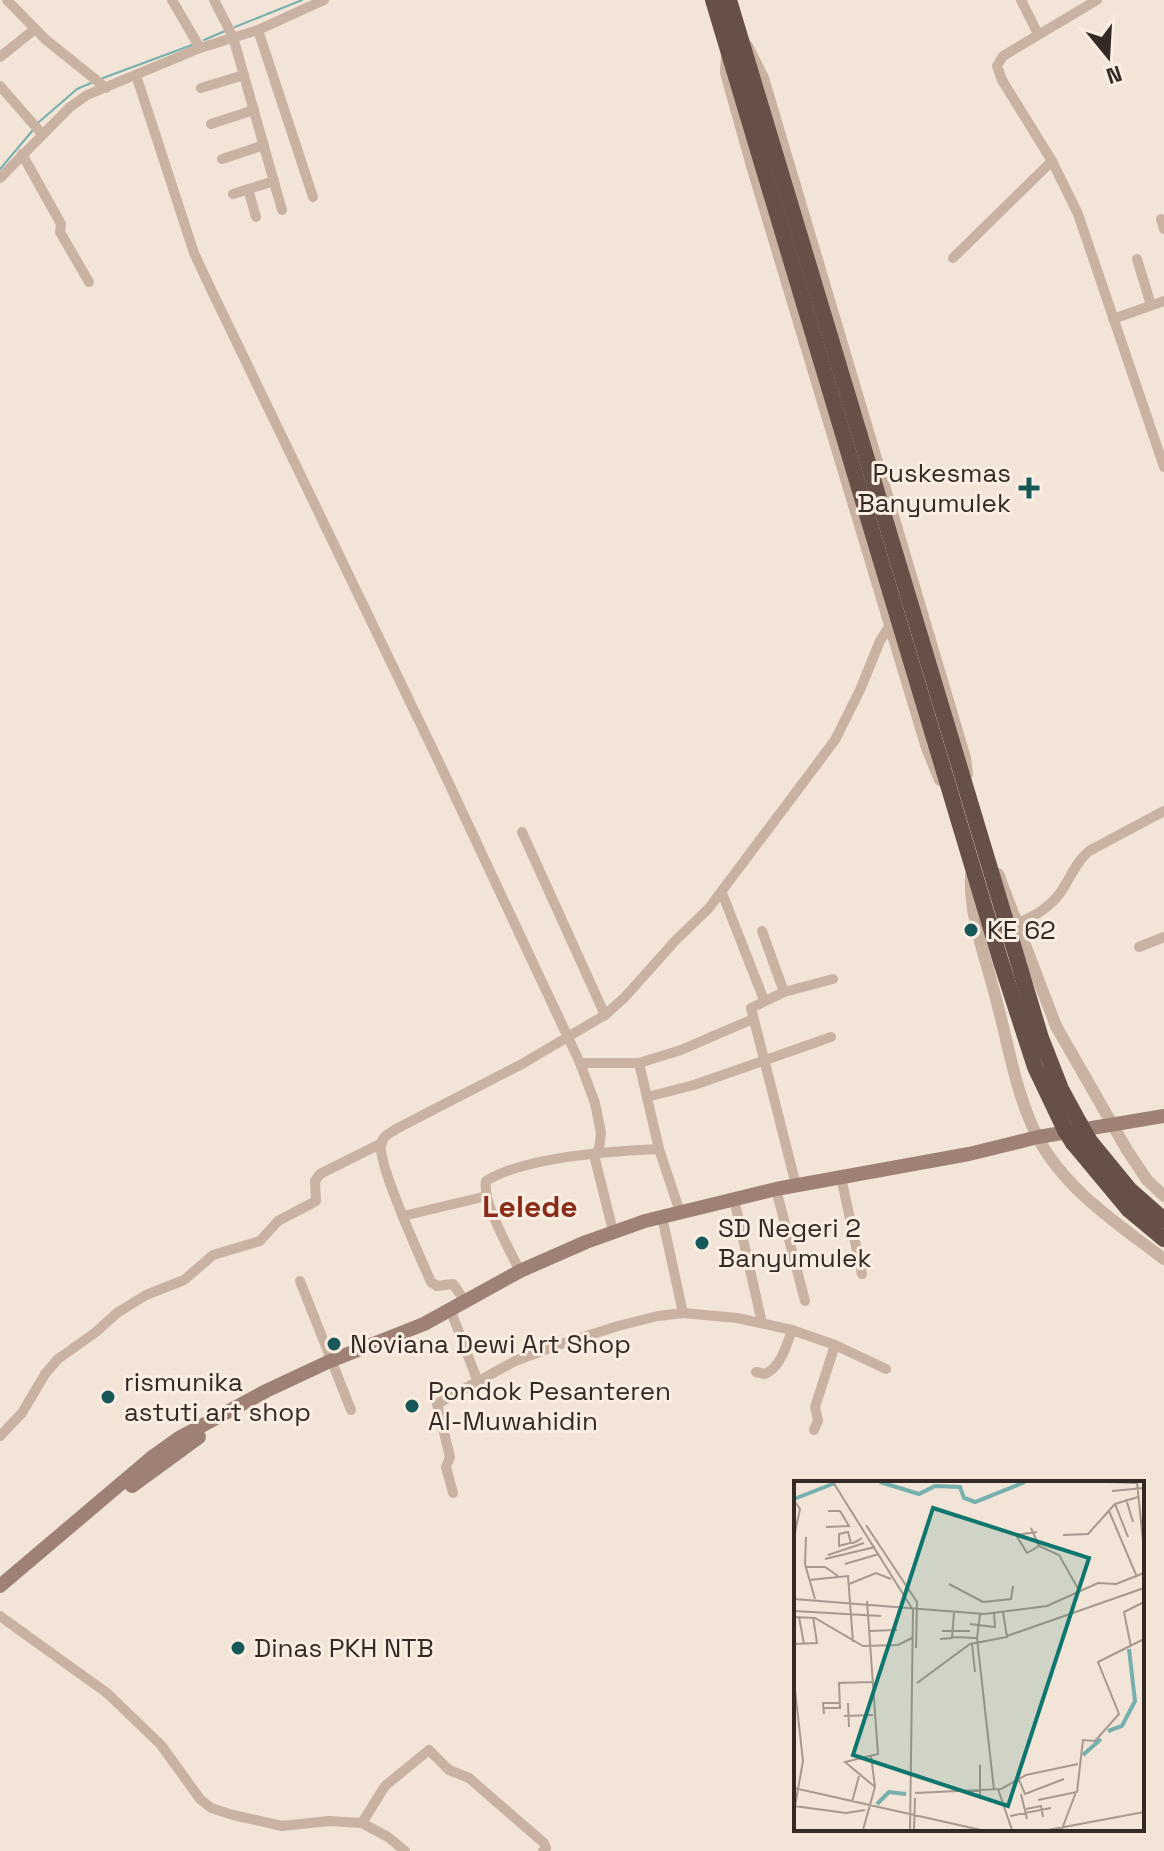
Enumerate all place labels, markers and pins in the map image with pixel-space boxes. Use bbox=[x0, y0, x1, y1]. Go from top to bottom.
place label: Puskesmas Banyumulek bbox=[857, 456, 1011, 520]
marker: Puskesmas Banyumulek bbox=[1018, 477, 1040, 499]
place label: KE 62 bbox=[987, 913, 1056, 947]
marker: KE 62 bbox=[962, 921, 980, 939]
place label: SD Negeri 2 Banyumulek bbox=[718, 1211, 872, 1275]
marker: SD Negeri 2 Banyumulek bbox=[693, 1234, 711, 1252]
place label: Noviana Dewi Art Shop bbox=[350, 1327, 631, 1361]
marker: Noviana Dewi Art Shop bbox=[325, 1335, 343, 1353]
place label: rismunika astuti art shop bbox=[124, 1365, 311, 1429]
place label: Pondok Pesanteren Al-Muwahidin bbox=[428, 1374, 671, 1438]
marker: rismunika astuti art shop bbox=[99, 1388, 117, 1406]
marker: Pondok Pesanteren Al-Muwahidin bbox=[403, 1397, 421, 1415]
place label: Dinas PKH NTB bbox=[254, 1631, 434, 1665]
marker: Dinas PKH NTB bbox=[229, 1639, 247, 1657]

